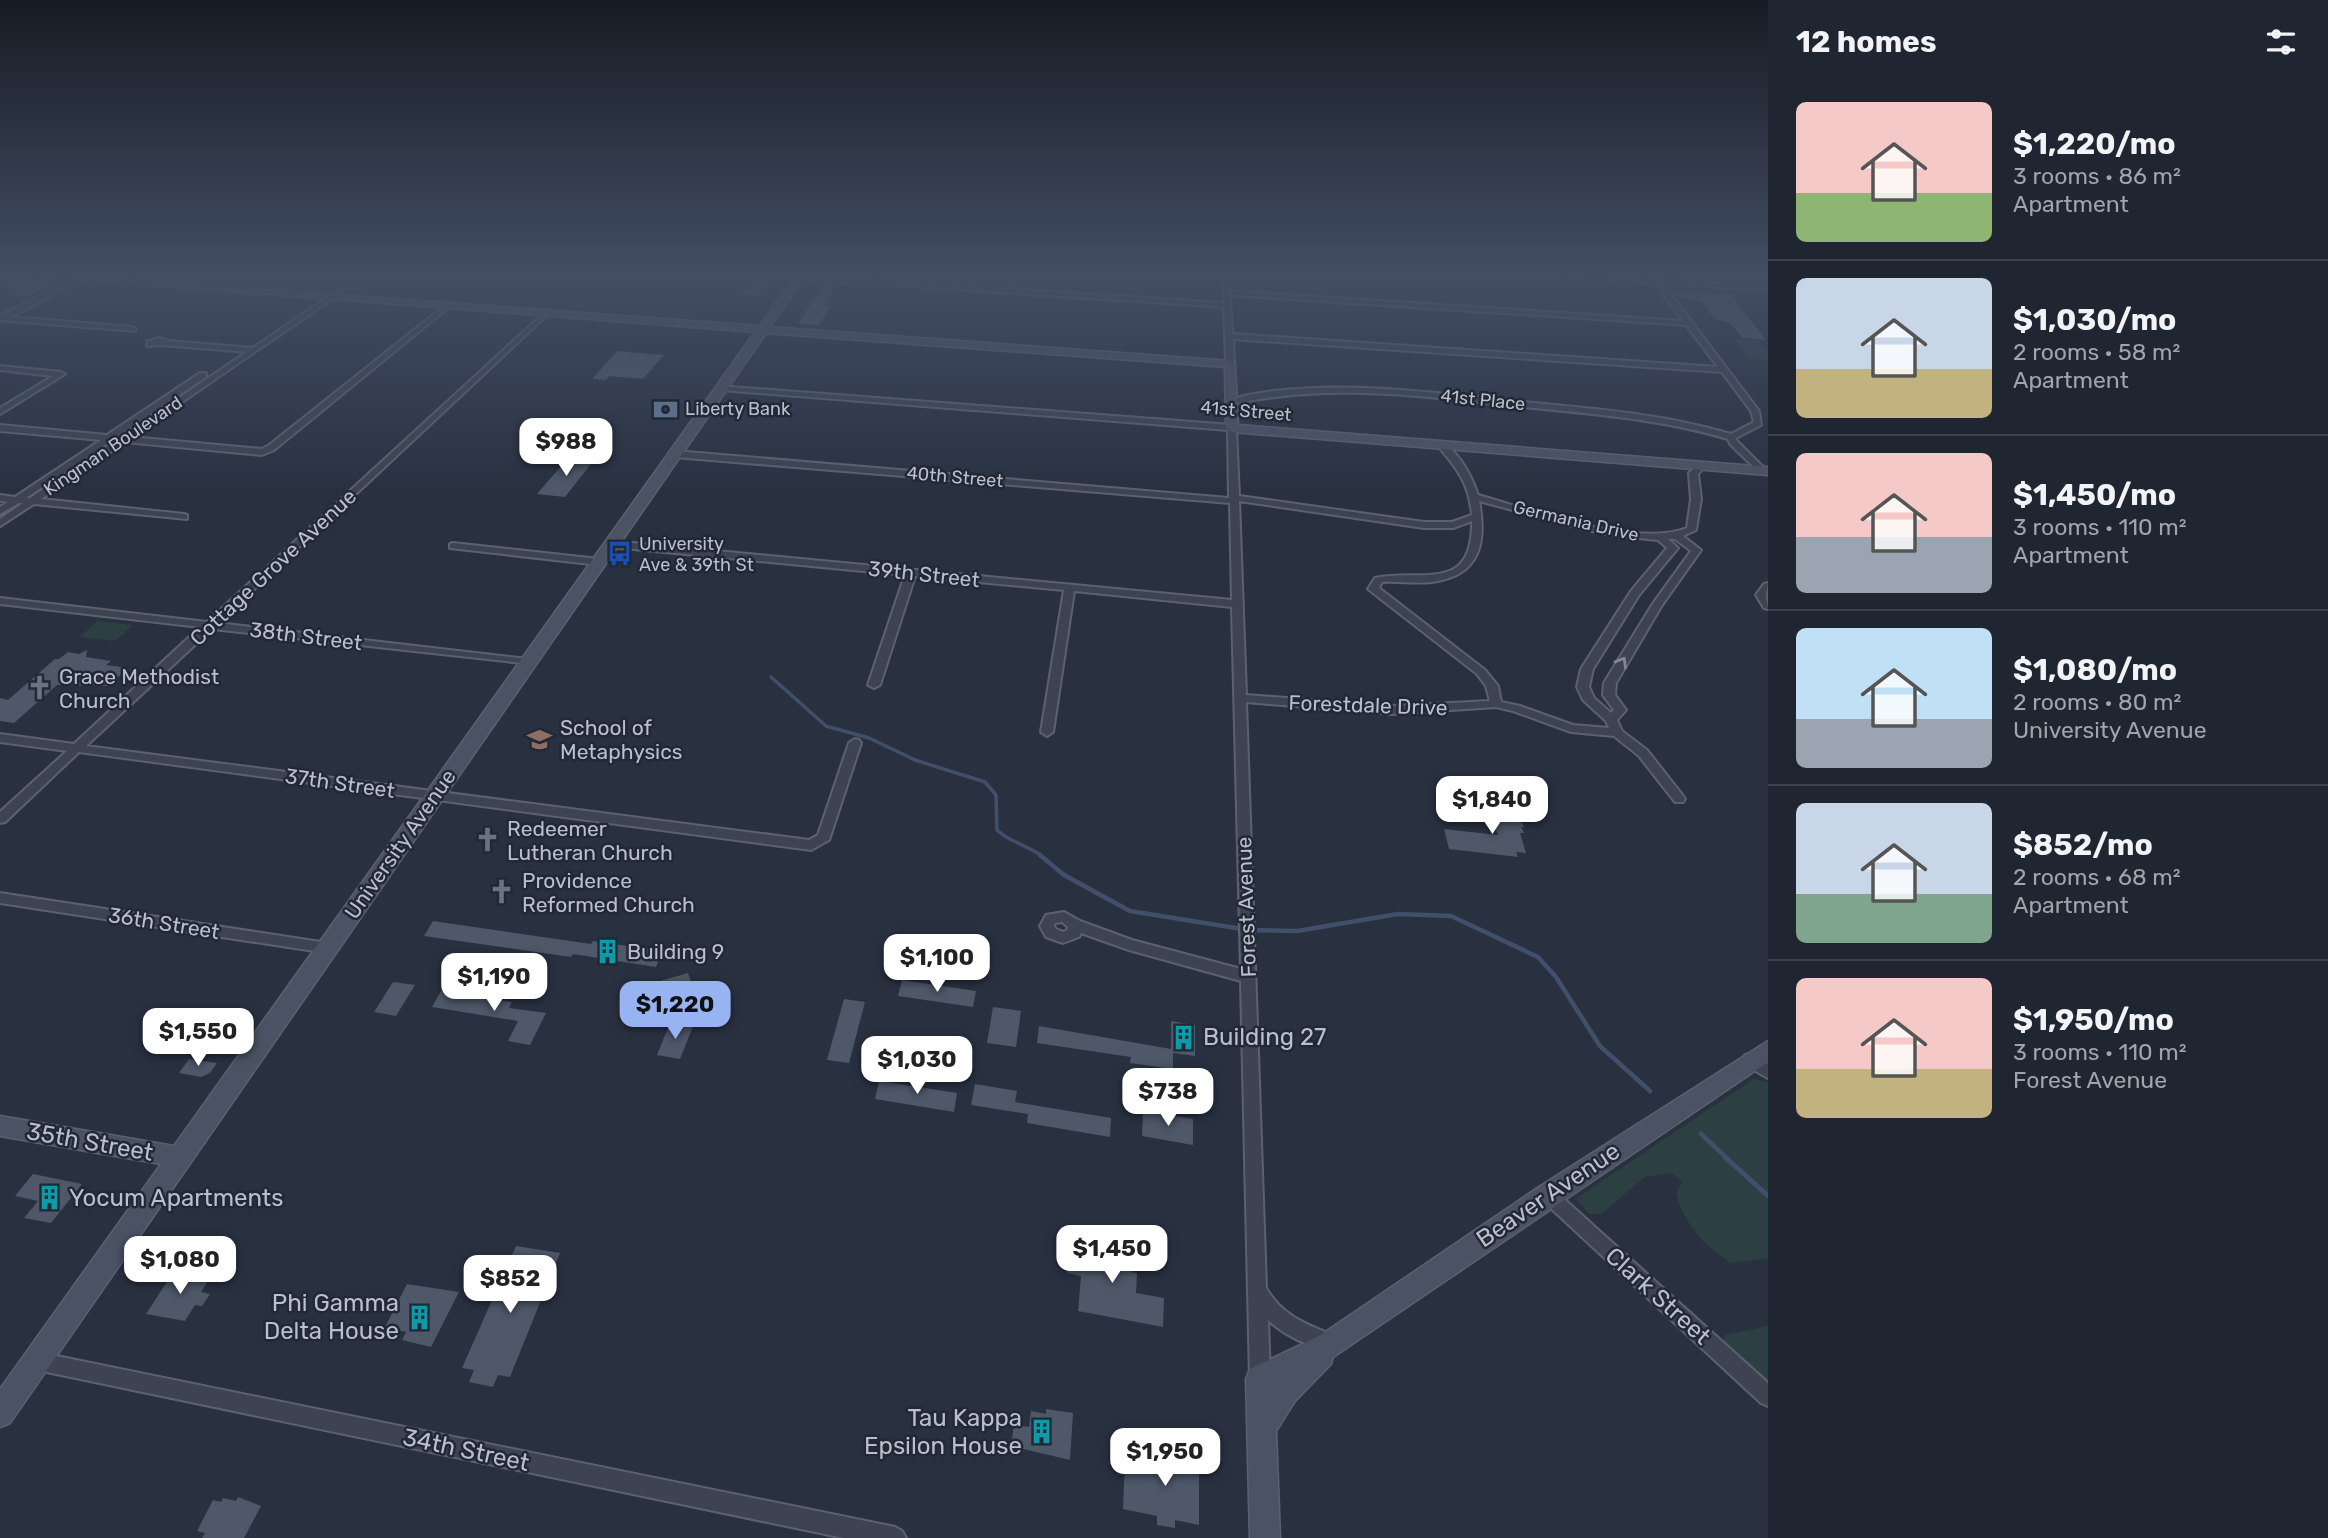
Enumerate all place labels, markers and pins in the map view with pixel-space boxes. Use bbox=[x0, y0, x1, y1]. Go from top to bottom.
bank icon: Liberty Bank bbox=[651, 395, 679, 423]
place label: Liberty Bank bbox=[685, 398, 791, 420]
pin: $988 bbox=[525, 419, 607, 478]
place label: University Ave & 39th St bbox=[639, 533, 754, 576]
bus stop icon: University Ave & 39th St bbox=[605, 540, 633, 568]
place label: Grace Methodist Church bbox=[59, 664, 219, 713]
church icon: Grace Methodist Church bbox=[25, 674, 53, 702]
place label: School of Metaphysics bbox=[560, 715, 683, 764]
school or university icon: School of Metaphysics bbox=[526, 725, 554, 753]
pin: $1,840 bbox=[1435, 776, 1549, 836]
place label: Redeemer Lutheran Church bbox=[507, 816, 673, 865]
church icon: Redeemer Lutheran Church bbox=[473, 826, 501, 854]
place label: Providence Reformed Church bbox=[522, 868, 695, 917]
church icon: Providence Reformed Church bbox=[488, 878, 516, 906]
pin: $1,100 bbox=[880, 934, 994, 994]
building icon: Building 9 bbox=[593, 937, 621, 965]
place label: Building 9 bbox=[627, 939, 724, 964]
pin: $1,190 bbox=[437, 954, 551, 1013]
pin: $1,220 bbox=[618, 982, 732, 1041]
pin: $1,550 bbox=[141, 1009, 255, 1068]
building icon: Building 27 bbox=[1169, 1023, 1197, 1051]
place label: Building 27 bbox=[1203, 1023, 1326, 1051]
pin: $1,030 bbox=[860, 1036, 974, 1096]
pin: $738 bbox=[1127, 1068, 1209, 1128]
building icon: Yocum Apartments bbox=[35, 1184, 63, 1212]
place label: Yocum Apartments bbox=[69, 1184, 283, 1212]
pin: $1,450 bbox=[1055, 1226, 1169, 1285]
pin: $1,080 bbox=[123, 1236, 237, 1296]
pin: $852 bbox=[469, 1256, 551, 1315]
place label: Phi Gamma Delta House bbox=[264, 1289, 399, 1345]
building icon: Phi Gamma Delta House bbox=[405, 1303, 433, 1331]
place label: Tau Kappa Epsilon House bbox=[864, 1404, 1022, 1460]
building icon: Tau Kappa Epsilon House bbox=[1028, 1418, 1056, 1446]
pin: $1,950 bbox=[1108, 1428, 1222, 1488]

